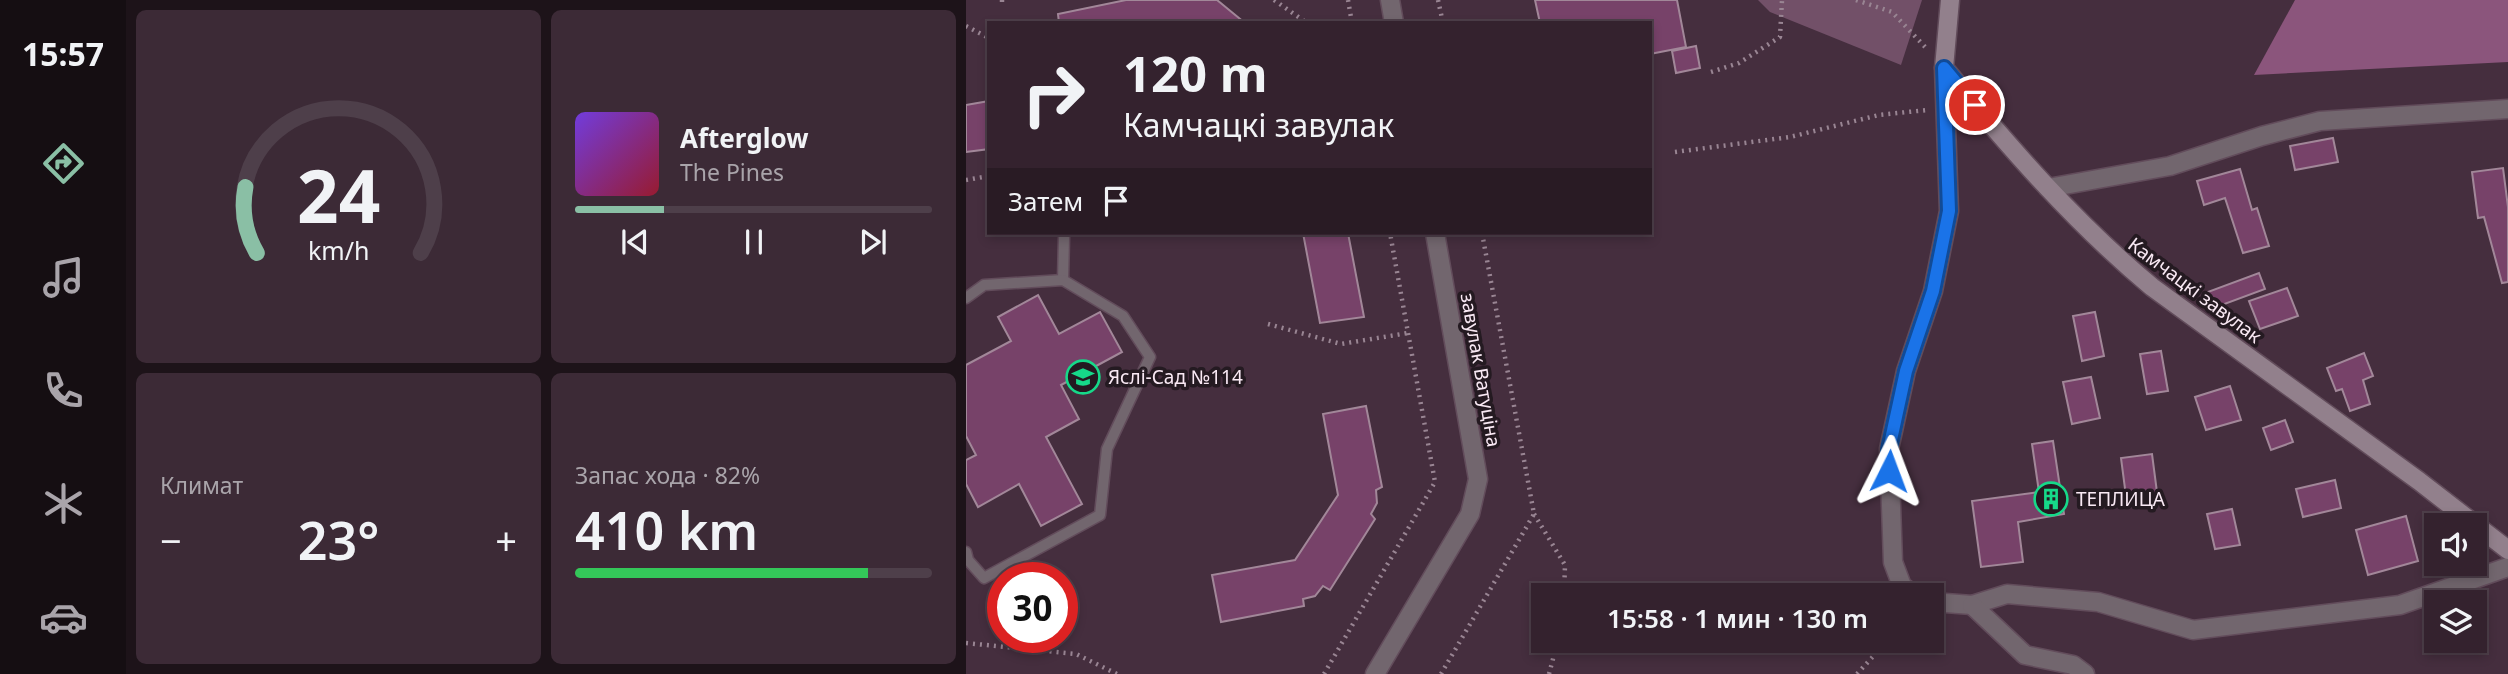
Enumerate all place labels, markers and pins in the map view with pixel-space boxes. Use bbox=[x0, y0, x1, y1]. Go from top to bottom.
pin bbox=[1945, 75, 2005, 135]
school or university icon: Яслі-Сад №114 bbox=[1064, 358, 1102, 396]
place label: Яслі-Сад №114 bbox=[1108, 364, 1243, 390]
building icon: ТЕПЛИЦА bbox=[2032, 480, 2070, 518]
place label: ТЕПЛИЦА bbox=[2076, 486, 2166, 512]

